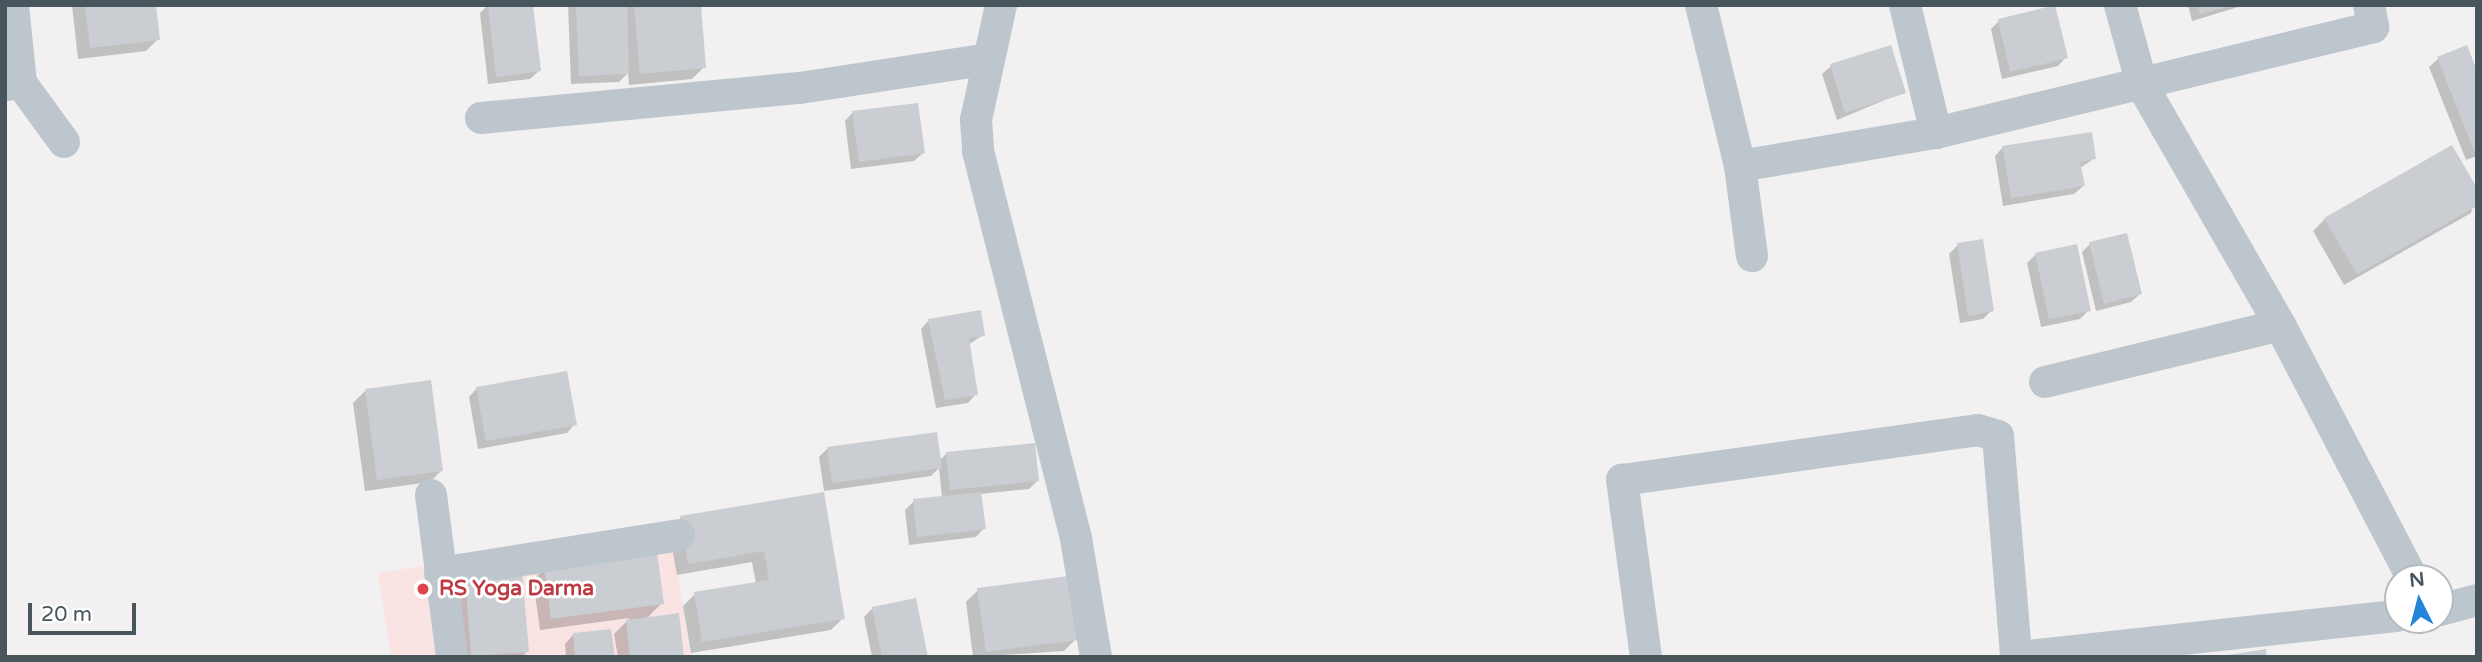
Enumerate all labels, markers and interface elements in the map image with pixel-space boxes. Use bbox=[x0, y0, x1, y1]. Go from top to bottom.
north arrow bbox=[2384, 564, 2454, 634]
text: N bbox=[2408, 568, 2426, 592]
place label: RS Yoga Darma bbox=[439, 576, 594, 602]
marker: RS Yoga Darma bbox=[413, 579, 433, 599]
scale bar bbox=[32, 588, 140, 632]
text: 20 m bbox=[41, 602, 92, 627]

